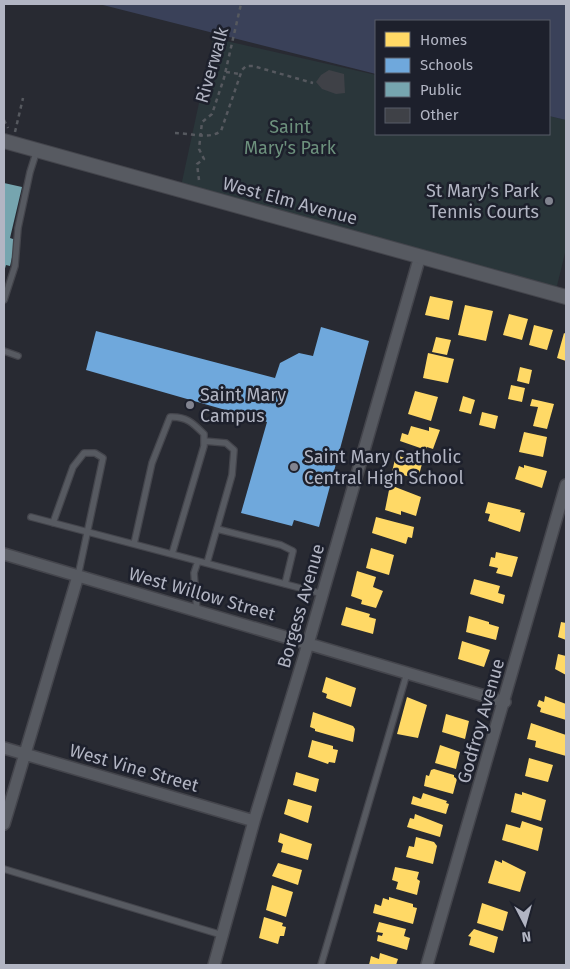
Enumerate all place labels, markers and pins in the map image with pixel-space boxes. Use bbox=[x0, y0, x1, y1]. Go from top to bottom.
place label: St Mary's Park Tennis Courts bbox=[426, 180, 540, 223]
marker: St Mary's Park Tennis Courts bbox=[543, 195, 555, 207]
place label: Saint Mary Campus bbox=[200, 384, 286, 427]
marker: Saint Mary Campus bbox=[184, 399, 196, 411]
place label: Saint Mary Catholic Central High School bbox=[304, 446, 464, 489]
marker: Saint Mary Catholic Central High School bbox=[288, 461, 300, 473]

